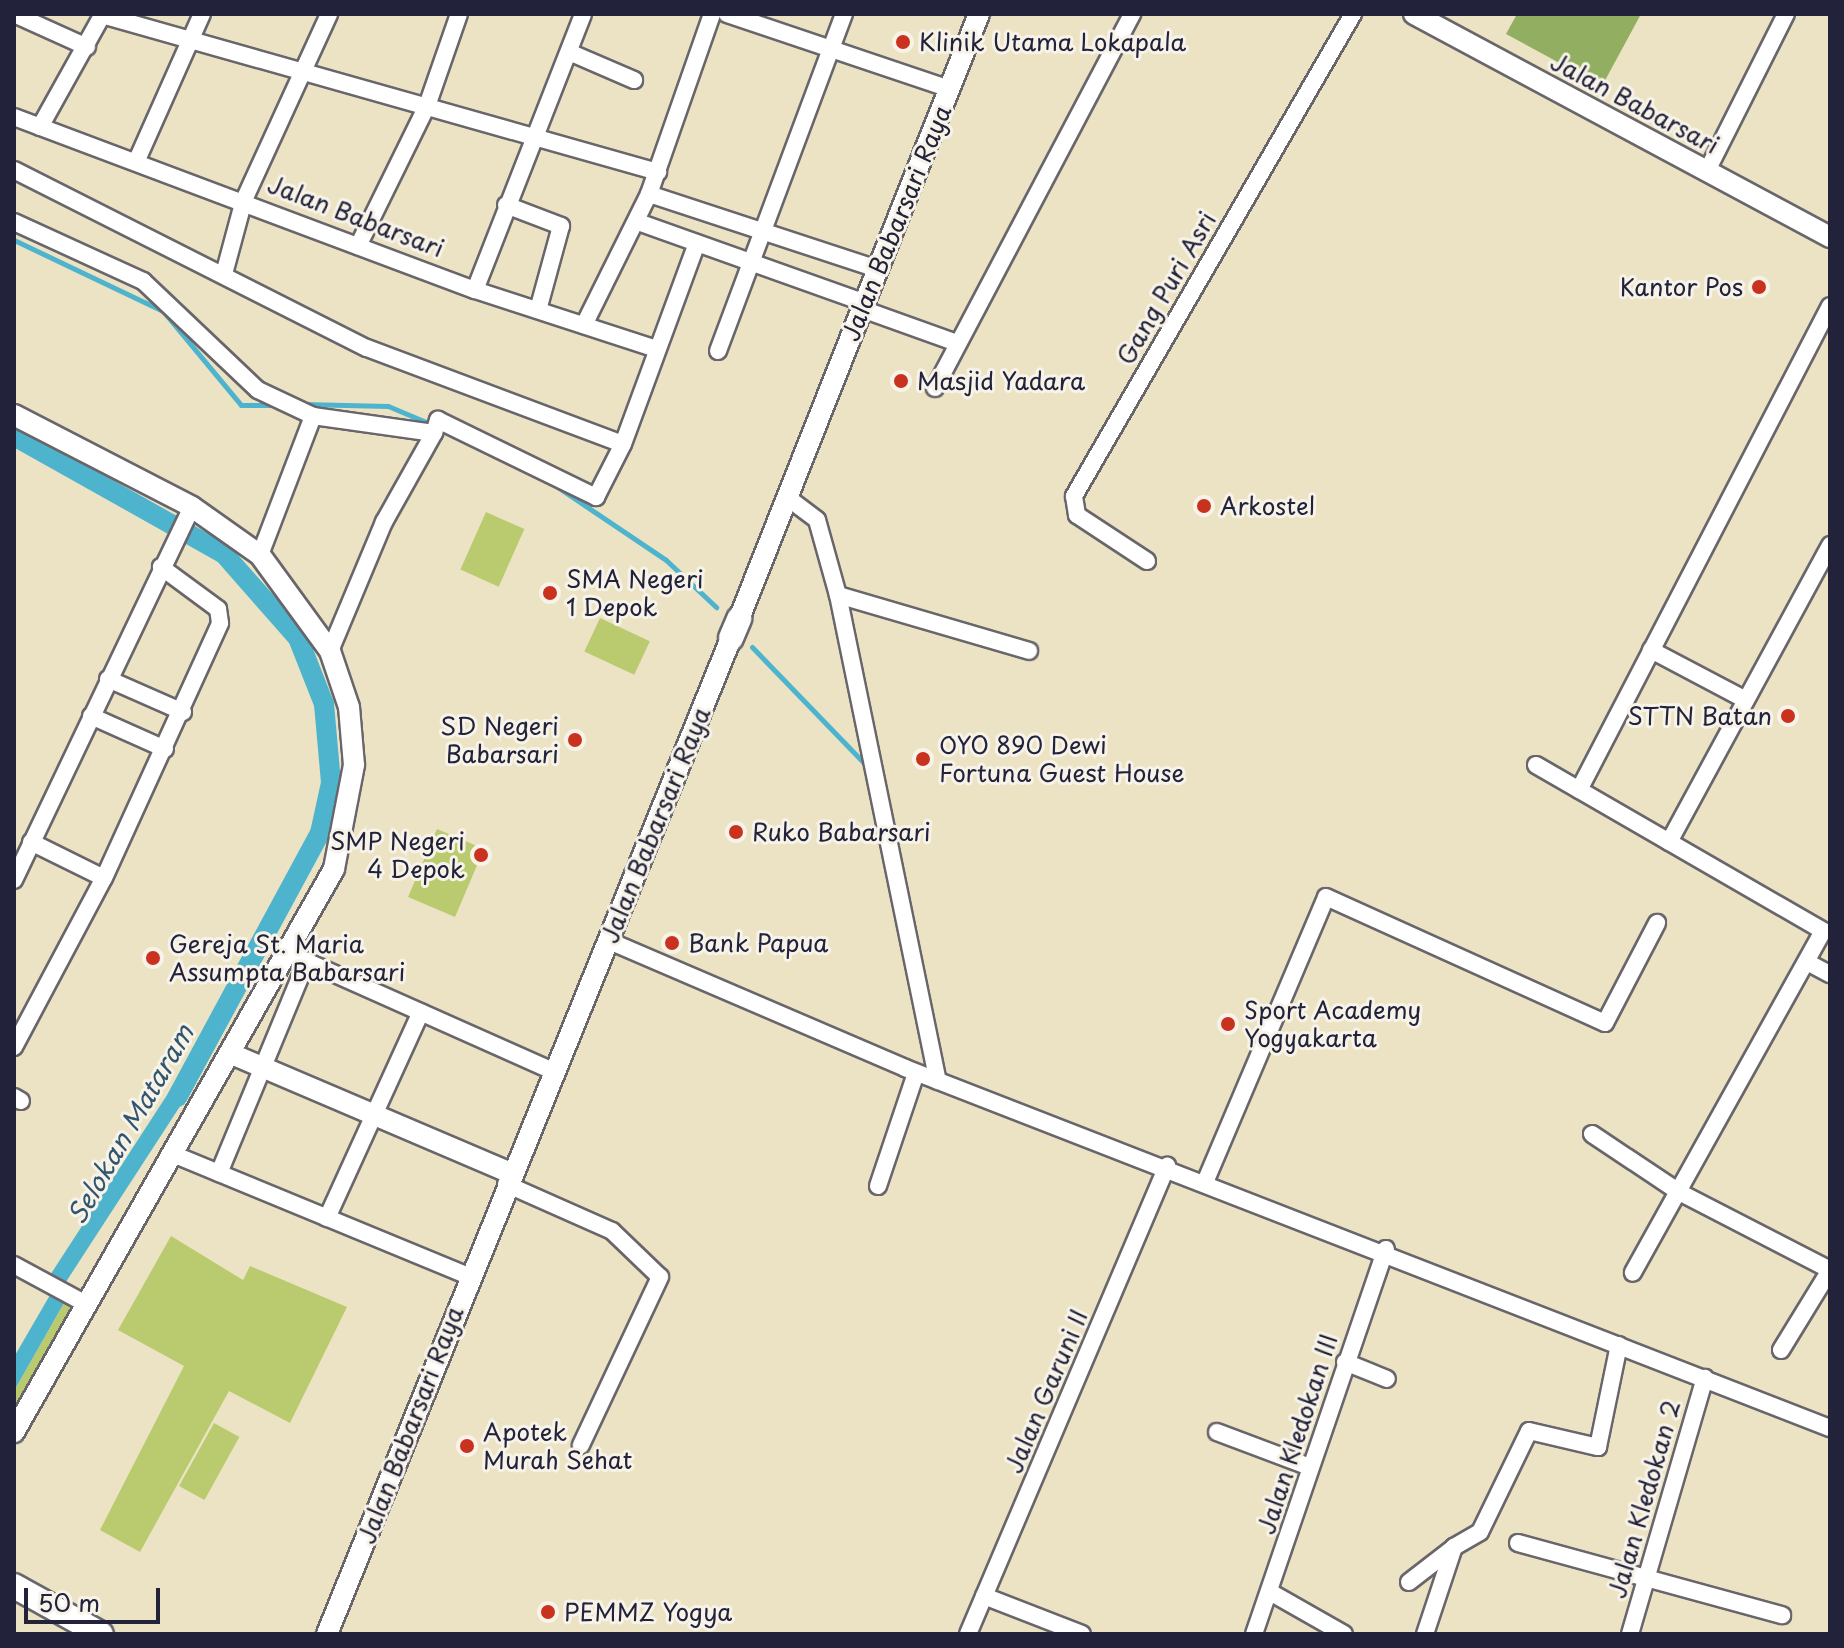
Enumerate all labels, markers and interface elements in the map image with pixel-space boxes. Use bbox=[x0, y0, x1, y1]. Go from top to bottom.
place label: Klinik Utama Lokapala bbox=[919, 28, 1186, 56]
marker: Klinik Utama Lokapala bbox=[894, 33, 912, 51]
street label: Jalan Babarsari bbox=[1546, 47, 1724, 159]
street label: Jalan Babarsari Raya bbox=[835, 100, 957, 346]
street label: Jalan Babarsari bbox=[264, 169, 448, 263]
street label: Gang Puri Asri bbox=[1111, 207, 1221, 369]
place label: Kantor Pos bbox=[1619, 273, 1743, 301]
marker: Kantor Pos bbox=[1750, 278, 1768, 296]
place label: Masjid Yadara bbox=[917, 367, 1083, 395]
marker: Masjid Yadara bbox=[892, 372, 910, 390]
place label: Arkostel bbox=[1220, 492, 1315, 520]
marker: Arkostel bbox=[1195, 497, 1213, 515]
place label: SMA Negeri 1 Depok bbox=[566, 565, 705, 621]
marker: SMA Negeri 1 Depok bbox=[541, 584, 559, 602]
street label: Jalan Babarsari Raya bbox=[594, 702, 716, 948]
place label: STTN Batan bbox=[1627, 702, 1772, 730]
marker: STTN Batan bbox=[1779, 707, 1797, 725]
place label: SD Negeri Babarsari bbox=[441, 712, 559, 768]
marker: SD Negeri Babarsari bbox=[566, 731, 584, 749]
place label: OYO 890 Dewi Fortuna Guest House bbox=[939, 731, 1183, 787]
marker: OYO 890 Dewi Fortuna Guest House bbox=[914, 750, 932, 768]
place label: Ruko Babarsari bbox=[752, 818, 930, 846]
marker: Ruko Babarsari bbox=[727, 823, 745, 841]
place label: SMP Negeri 4 Depok bbox=[329, 827, 465, 883]
marker: SMP Negeri 4 Depok bbox=[472, 846, 490, 864]
place label: Bank Papua bbox=[688, 929, 828, 957]
place label: Gereja St. Maria Assumpta Babarsari bbox=[169, 930, 405, 986]
marker: Bank Papua bbox=[663, 934, 681, 952]
marker: Gereja St. Maria Assumpta Babarsari bbox=[144, 949, 162, 967]
place label: Sport Academy Yogyakarta bbox=[1244, 996, 1422, 1052]
marker: Sport Academy Yogyakarta bbox=[1219, 1015, 1237, 1033]
water label: Selokan Mataram bbox=[60, 1019, 200, 1229]
street label: Jalan Babarsari Raya bbox=[351, 1302, 469, 1548]
street label: Jalan Garuni II bbox=[999, 1305, 1093, 1477]
street label: Jalan Kledokan III bbox=[1251, 1331, 1343, 1537]
street label: Jalan Kledokan 2 bbox=[1602, 1398, 1686, 1600]
place label: Apotek Murah Sehat bbox=[483, 1418, 633, 1474]
marker: Apotek Murah Sehat bbox=[458, 1437, 476, 1455]
scale bar bbox=[28, 1572, 164, 1622]
text: 50 m bbox=[38, 1584, 100, 1620]
place label: PEMMZ Yogya bbox=[564, 1598, 733, 1626]
marker: PEMMZ Yogya bbox=[539, 1603, 557, 1621]

